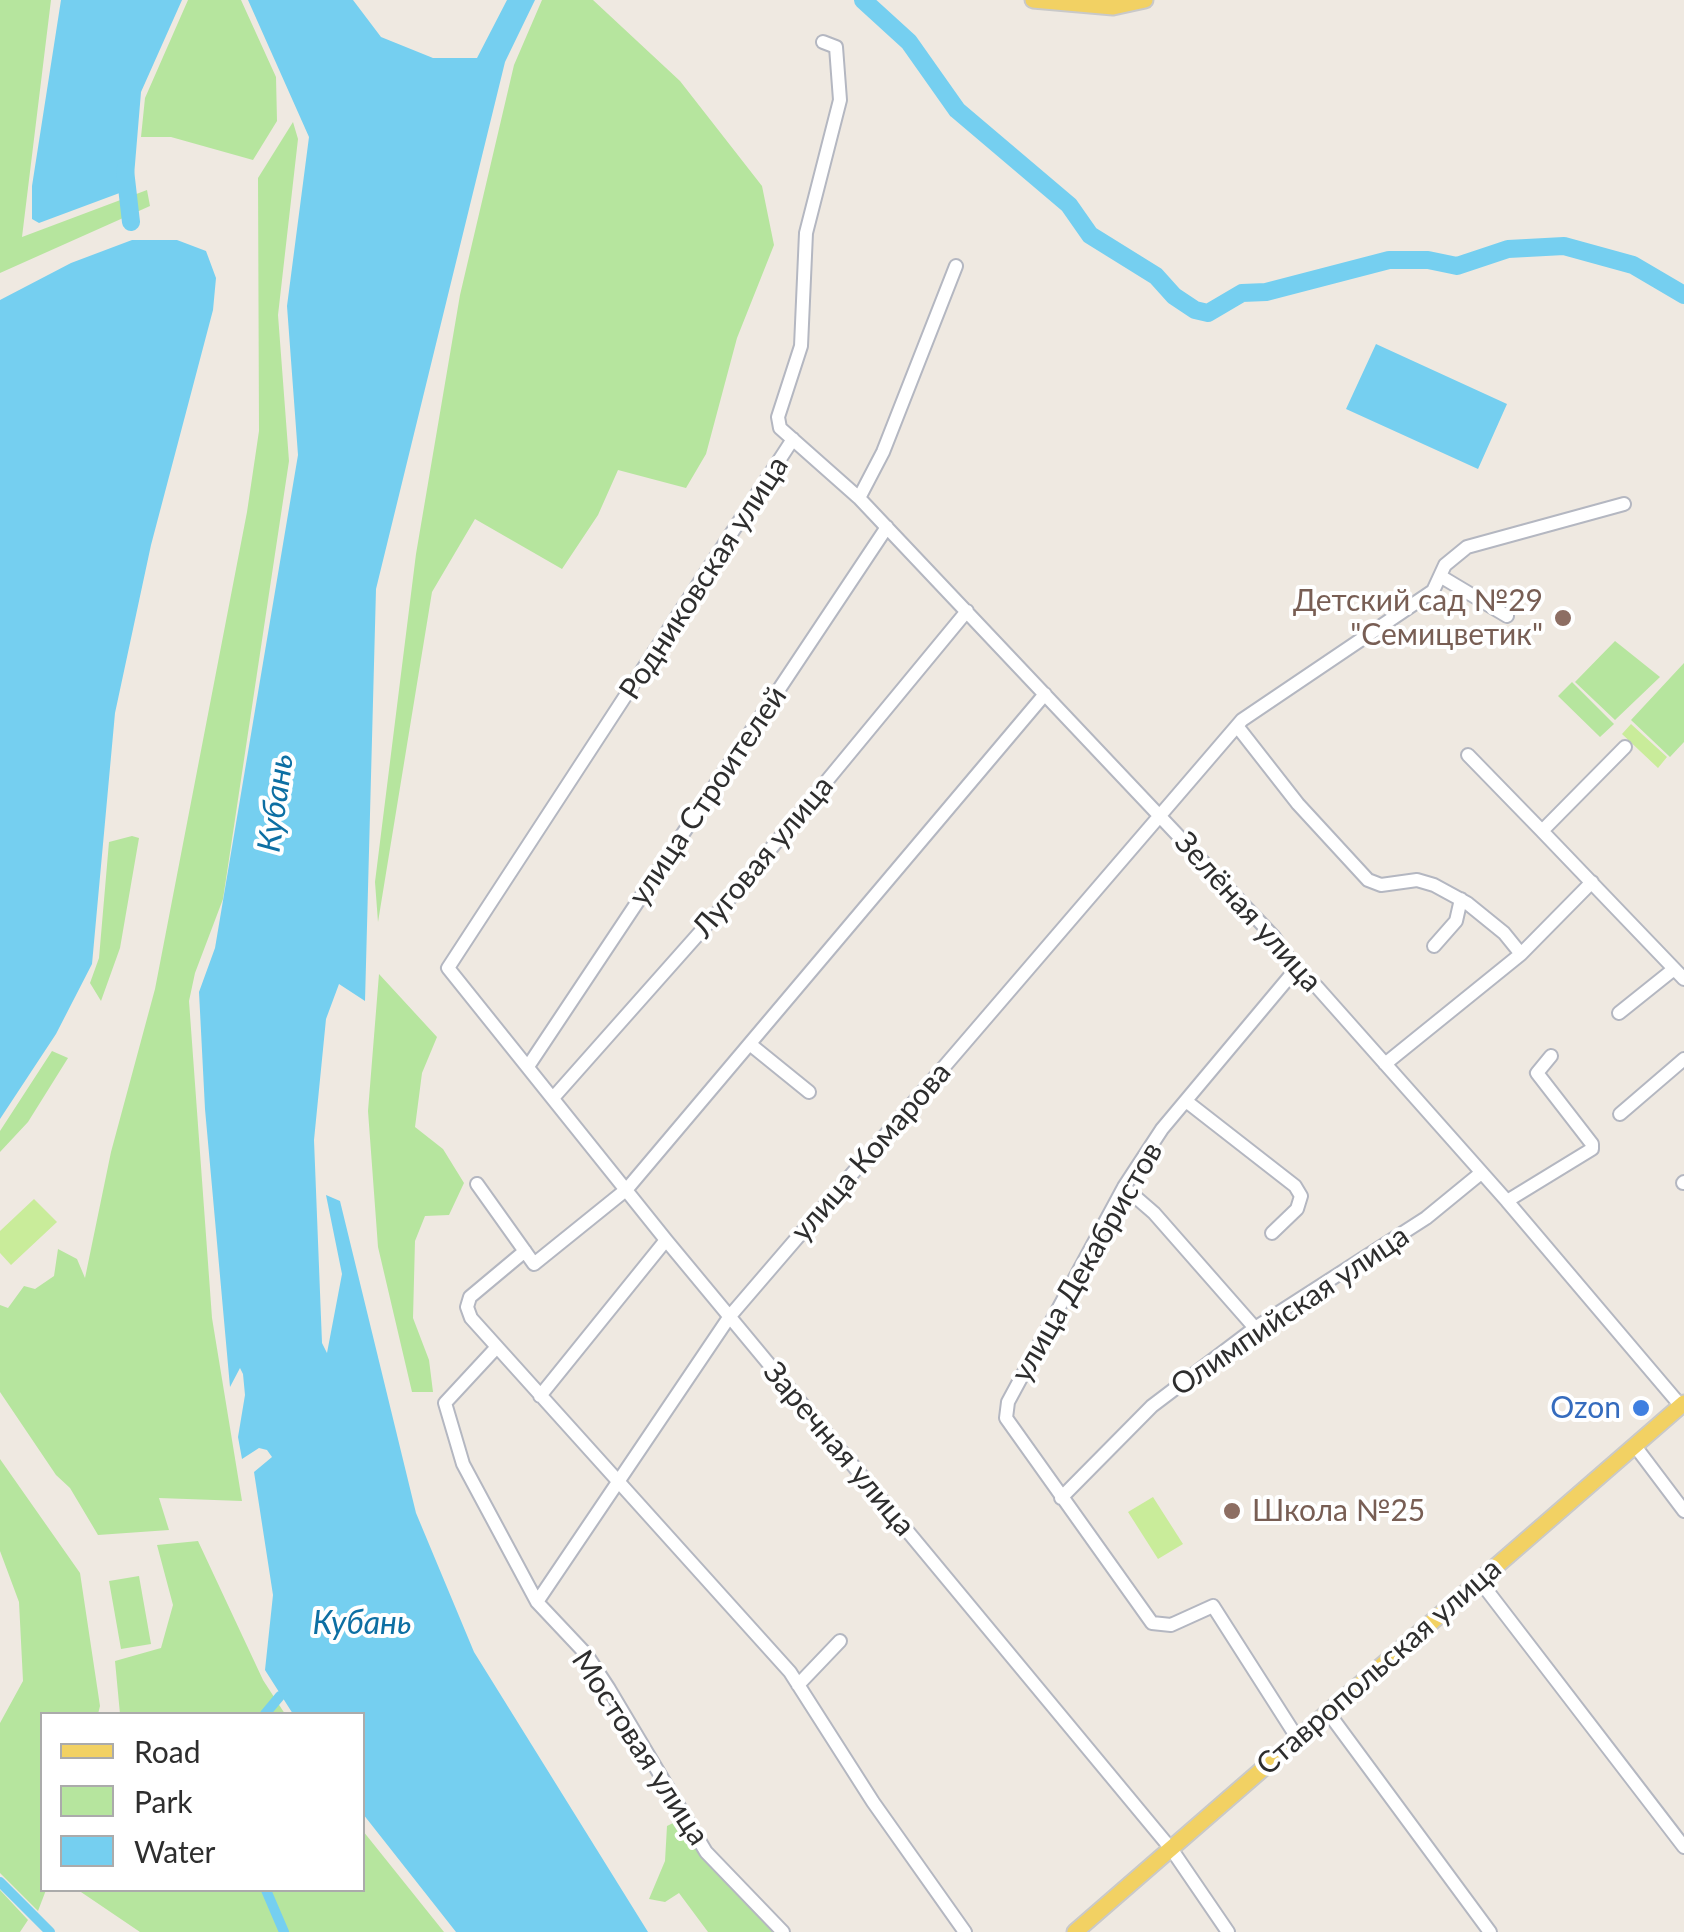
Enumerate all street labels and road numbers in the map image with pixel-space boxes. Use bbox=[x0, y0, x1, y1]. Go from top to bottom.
street label: Родниковская улица bbox=[612, 450, 796, 706]
street label: улица Строителей bbox=[621, 680, 795, 912]
street label: Луговая улица bbox=[685, 769, 841, 945]
street label: Зелёная улица bbox=[1167, 825, 1329, 999]
street label: улица Комарова bbox=[784, 1055, 958, 1249]
street label: улица Декабристов bbox=[1004, 1136, 1170, 1388]
street label: Олимпийская улица bbox=[1164, 1218, 1416, 1404]
street label: Заречная улица bbox=[756, 1355, 922, 1543]
street label: Ставропольская улица bbox=[1249, 1551, 1509, 1783]
street label: Мостовая улица bbox=[564, 1644, 716, 1852]

